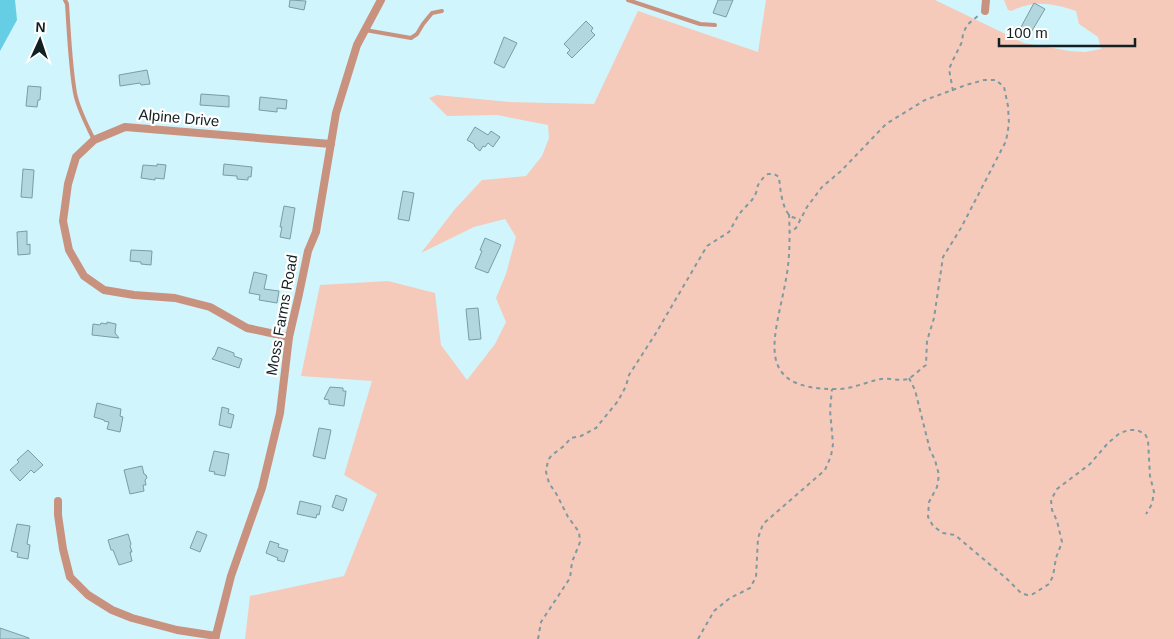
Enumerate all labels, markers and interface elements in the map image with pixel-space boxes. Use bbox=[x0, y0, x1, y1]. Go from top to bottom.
north arrow bbox=[15, 15, 65, 65]
scale bar bbox=[999, 15, 1135, 47]
text: N bbox=[35, 19, 46, 35]
text: 100 m bbox=[1006, 24, 1048, 41]
street label: Alpine Drive bbox=[138, 106, 220, 129]
street label: Moss Farms Road bbox=[262, 253, 301, 377]

